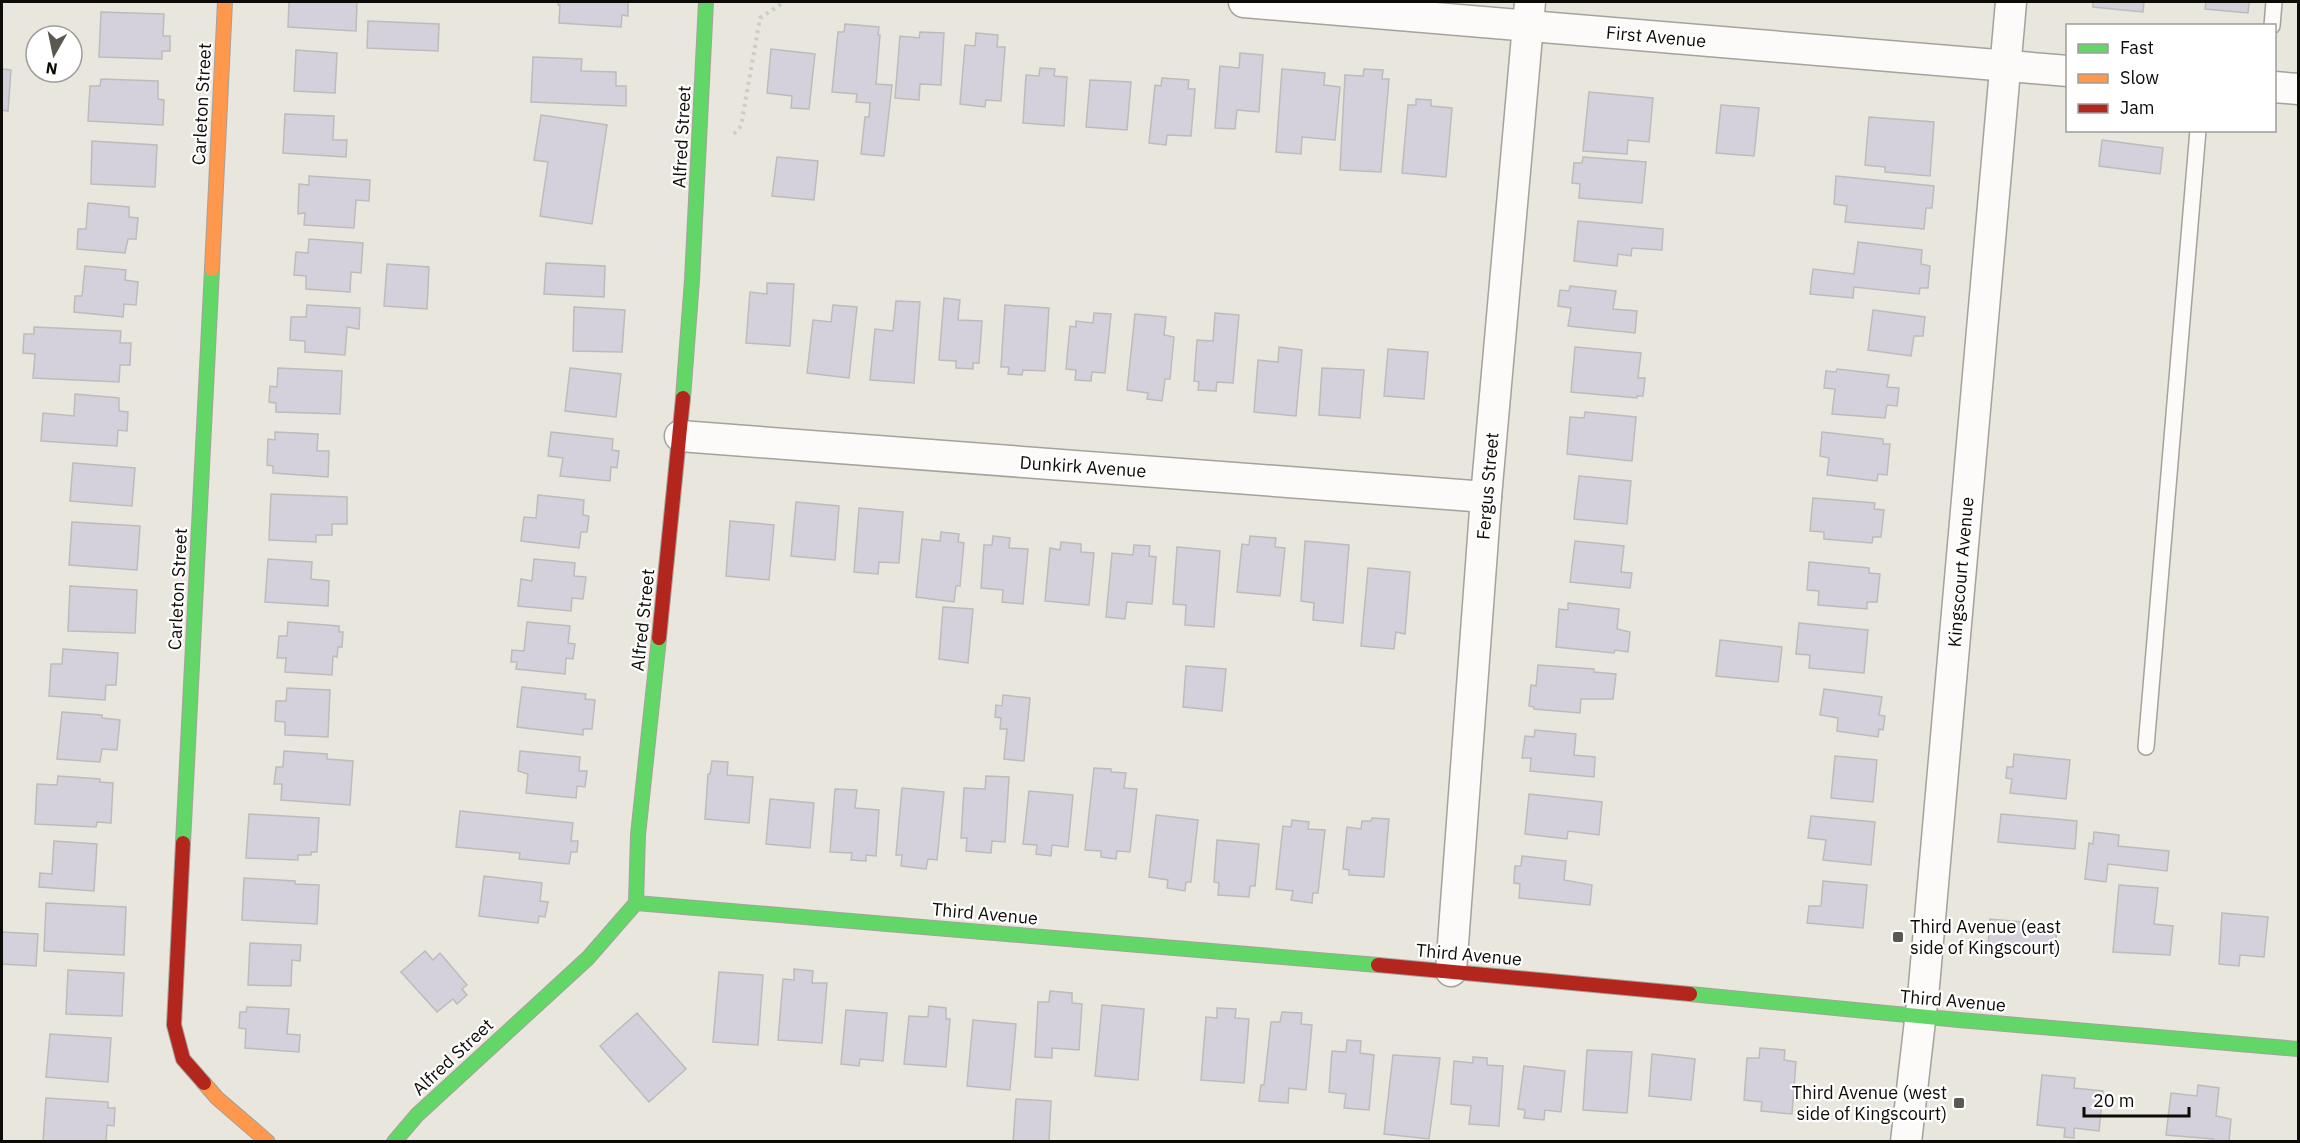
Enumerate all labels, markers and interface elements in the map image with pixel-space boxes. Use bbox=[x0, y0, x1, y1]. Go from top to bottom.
street label: First Avenue bbox=[1605, 21, 1707, 52]
north arrow bbox=[24, 24, 84, 84]
legend bbox=[2066, 24, 2276, 132]
text: Fast bbox=[2120, 36, 2154, 59]
street label: Carleton Street bbox=[187, 42, 216, 166]
text: N bbox=[44, 58, 59, 80]
text: Slow bbox=[2120, 66, 2159, 89]
street label: Alfred Street bbox=[667, 85, 696, 189]
text: Jam bbox=[2120, 96, 2155, 119]
street label: Fergus Street bbox=[1471, 431, 1504, 541]
street label: Dunkirk Avenue bbox=[1019, 451, 1147, 482]
street label: Kingscourt Avenue bbox=[1942, 496, 1979, 648]
street label: Carleton Street bbox=[163, 527, 192, 651]
street label: Alfred Street bbox=[626, 568, 659, 672]
street label: Third Avenue bbox=[931, 897, 1039, 930]
place label: Third Avenue (east side of Kingscourt) bbox=[1910, 915, 2061, 959]
marker: Third Avenue (east side of Kingscourt) bbox=[1891, 930, 1905, 944]
street label: Third Avenue bbox=[1415, 938, 1523, 971]
street label: Third Avenue bbox=[1899, 984, 2007, 1017]
street label: Alfred Street bbox=[407, 1013, 498, 1100]
scale bar bbox=[2084, 1080, 2189, 1118]
place label: Third Avenue (west side of Kingscourt) bbox=[1792, 1081, 1947, 1125]
text: 20 m bbox=[2093, 1089, 2135, 1112]
marker: Third Avenue (west side of Kingscourt) bbox=[1952, 1096, 1966, 1110]

